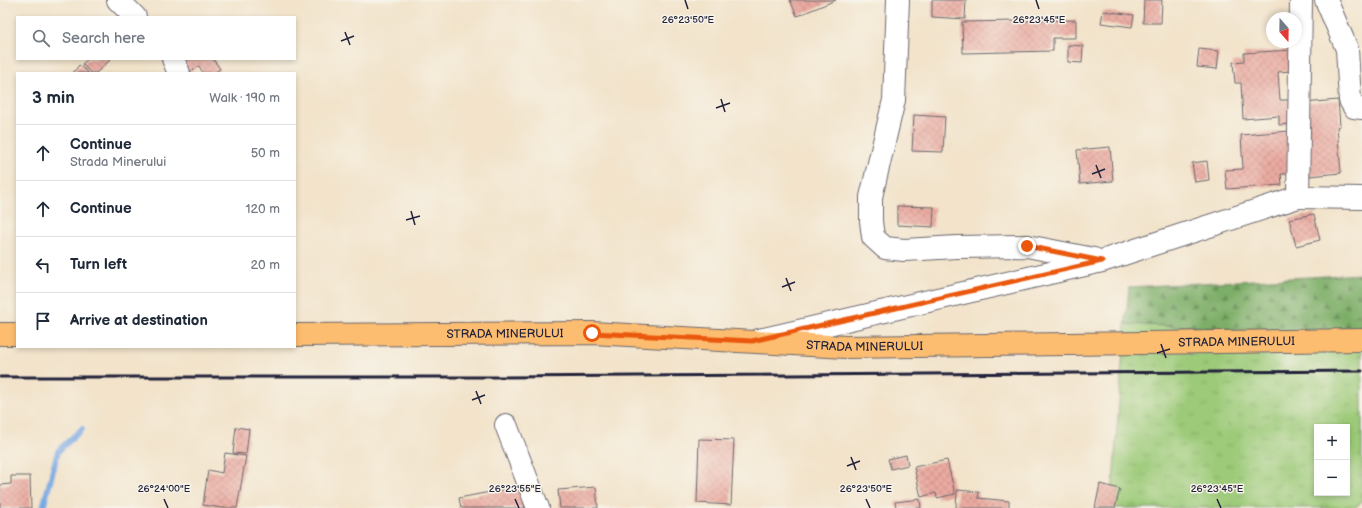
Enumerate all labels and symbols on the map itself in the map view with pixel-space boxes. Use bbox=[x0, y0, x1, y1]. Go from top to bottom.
north arrow bbox=[1266, 12, 1302, 48]
text: 26°23'50"E bbox=[662, 14, 715, 26]
text: 26°23'45"E bbox=[1013, 14, 1066, 26]
route end bbox=[1018, 237, 1036, 255]
route start bbox=[583, 324, 601, 342]
street label: STRADA MINERULUI bbox=[446, 326, 564, 342]
street label: STRADA MINERULUI bbox=[1178, 334, 1295, 350]
street label: STRADA MINERULUI bbox=[806, 338, 923, 355]
text: 26°24'00"E bbox=[138, 483, 191, 495]
text: 26°23'55"E bbox=[489, 483, 542, 495]
text: 26°23'50"E bbox=[840, 483, 893, 495]
text: 26°23'45"E bbox=[1191, 483, 1244, 495]

